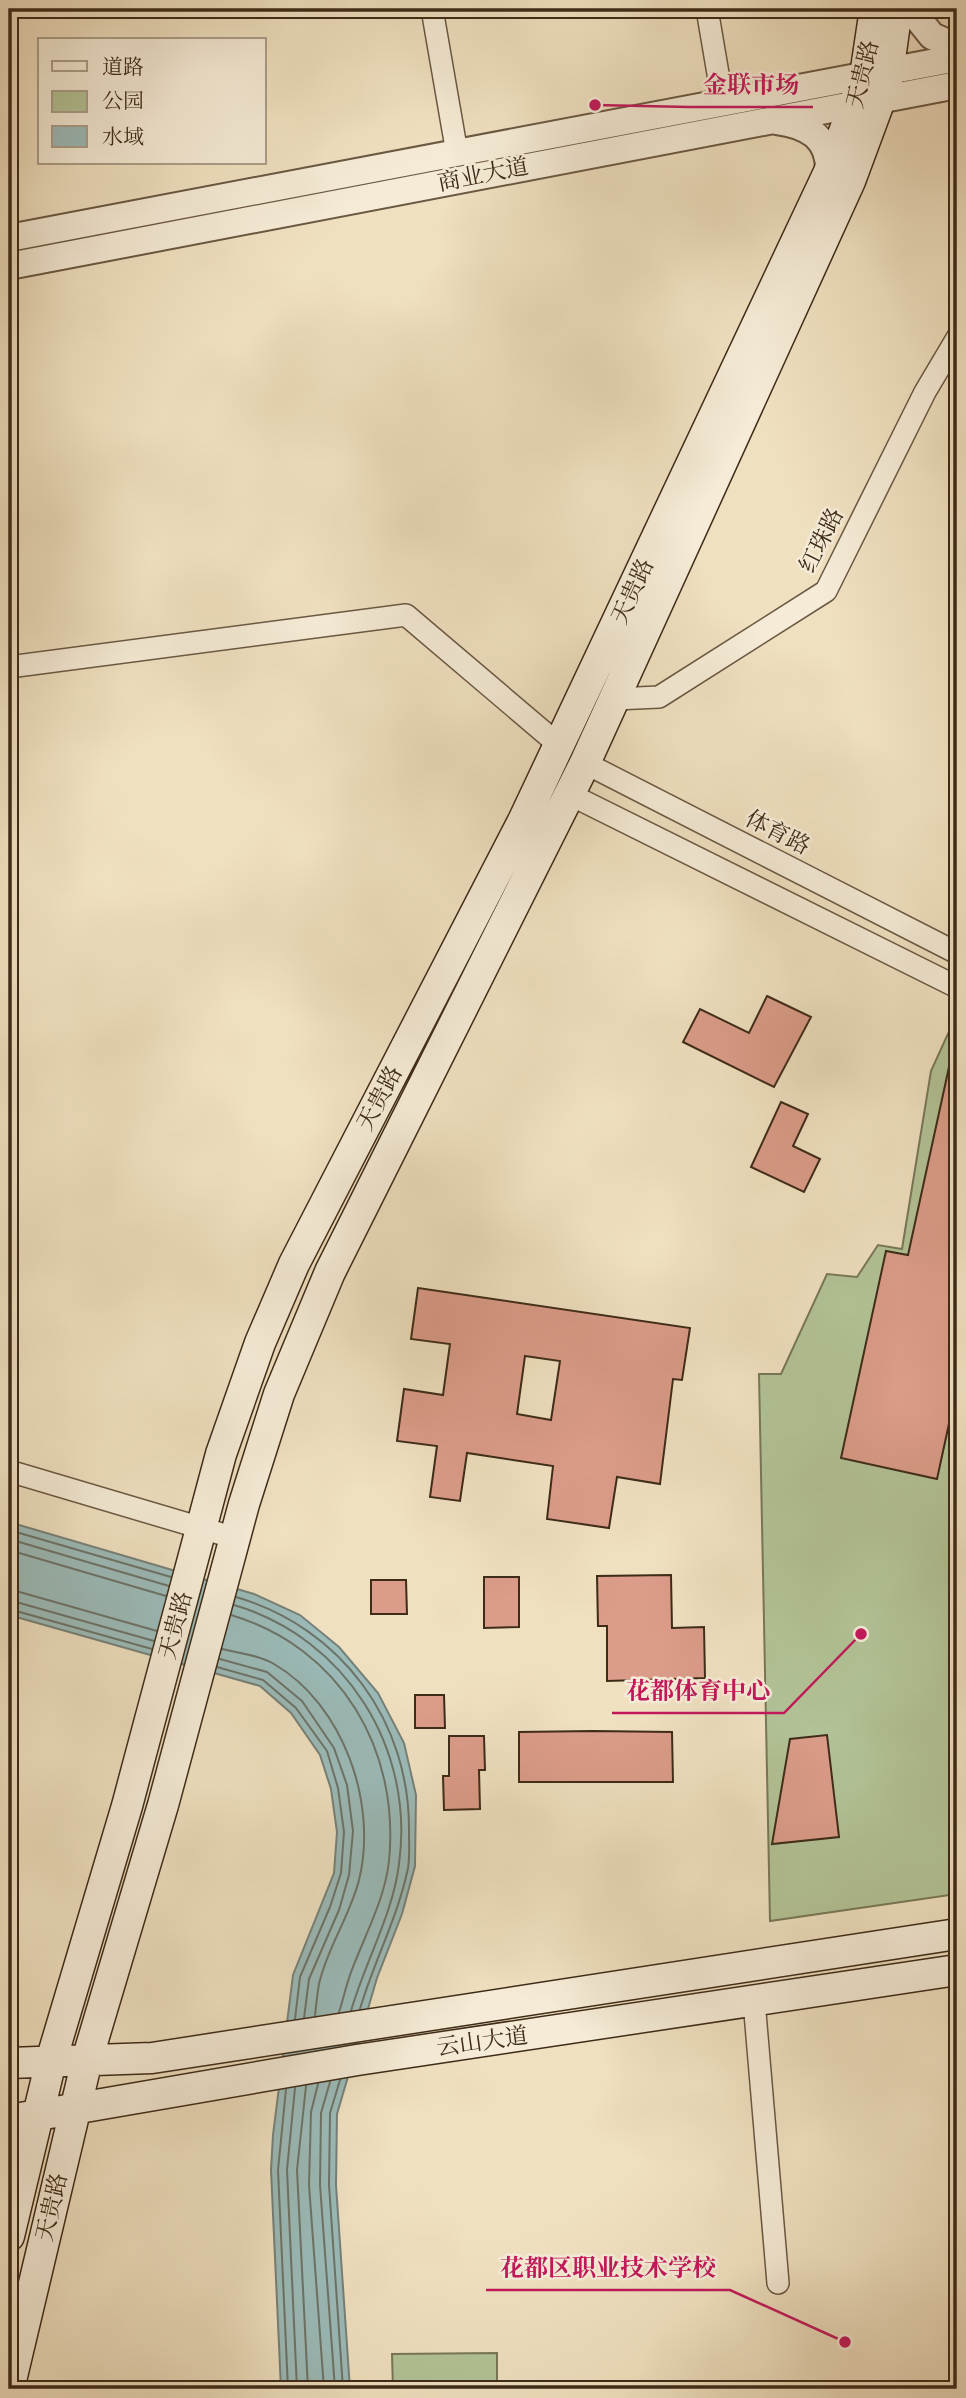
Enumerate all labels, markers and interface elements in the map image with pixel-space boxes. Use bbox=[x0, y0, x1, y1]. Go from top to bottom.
street label: 天贵路 bbox=[840, 37, 884, 111]
legend bbox=[38, 38, 266, 164]
text: 道路 bbox=[102, 54, 144, 79]
callout: 金联市场 bbox=[689, 62, 813, 107]
text: 金联市场 bbox=[703, 70, 799, 99]
text: 公园 bbox=[102, 88, 144, 113]
text: 水域 bbox=[102, 124, 144, 149]
street label: 商业大道 bbox=[435, 151, 531, 197]
street label: 红珠路 bbox=[793, 503, 849, 577]
street label: 天贵路 bbox=[605, 554, 659, 628]
street label: 体育路 bbox=[741, 804, 815, 860]
street label: 天贵路 bbox=[350, 1061, 408, 1135]
street label: 天贵路 bbox=[153, 1588, 197, 1662]
callout: 花都体育中心 bbox=[612, 1668, 784, 1713]
text: 花都体育中心 bbox=[626, 1676, 770, 1705]
street label: 云山大道 bbox=[434, 2021, 530, 2061]
street label: 天贵路 bbox=[30, 2170, 72, 2244]
callout: 花都区职业技术学校 bbox=[486, 2245, 730, 2290]
text: 花都区职业技术学校 bbox=[500, 2253, 716, 2282]

